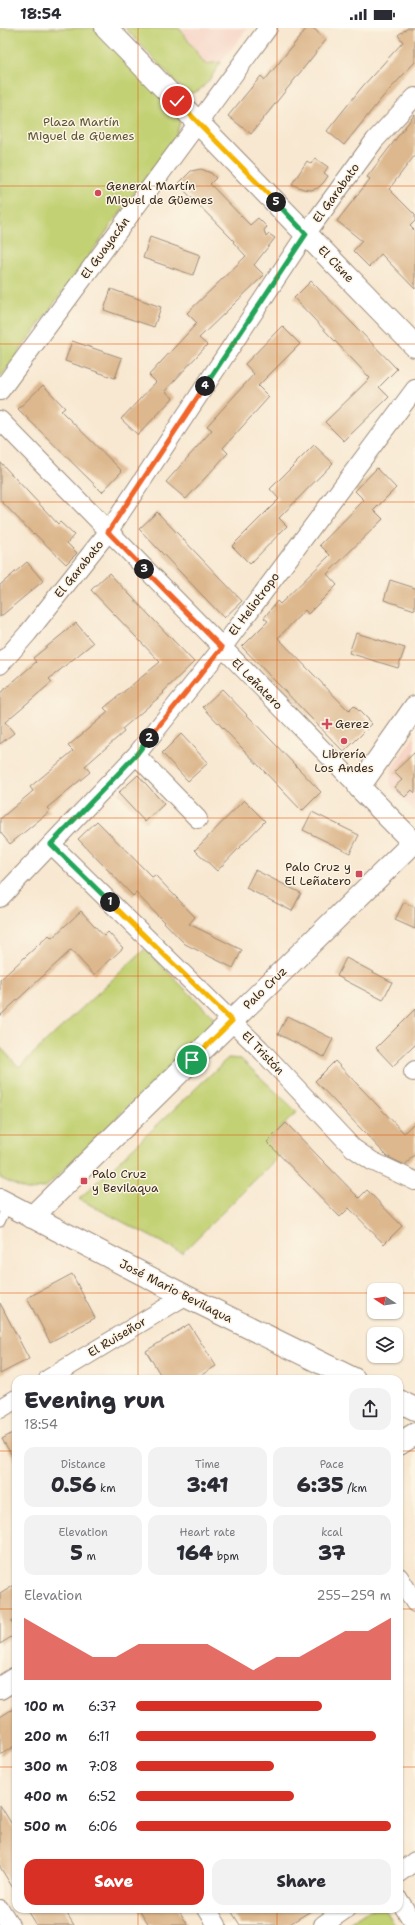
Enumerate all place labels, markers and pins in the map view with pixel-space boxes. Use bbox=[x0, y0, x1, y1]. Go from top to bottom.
pin bbox=[160, 84, 194, 118]
place label: General Martín Miguel de Güemes bbox=[106, 178, 213, 208]
marker: General Martín Miguel de Güemes bbox=[93, 188, 103, 198]
pin: 5 bbox=[266, 192, 286, 212]
pin: 4 bbox=[195, 376, 215, 396]
pin: 3 bbox=[134, 559, 154, 579]
place label: Gerez bbox=[335, 716, 369, 732]
marker: Gerez bbox=[322, 719, 332, 729]
pin: 2 bbox=[139, 728, 159, 748]
marker: Librería Los Andes bbox=[339, 736, 349, 746]
place label: Librería Los Andes bbox=[314, 746, 374, 776]
place label: Palo Cruz y El Leñatero bbox=[285, 859, 351, 889]
marker: Palo Cruz y El Leñatero bbox=[354, 869, 364, 879]
pin: 1 bbox=[100, 892, 120, 912]
pin bbox=[175, 1043, 209, 1077]
place label: Palo Cruz y Bevilaqua bbox=[92, 1166, 159, 1196]
marker: Palo Cruz y Bevilaqua bbox=[79, 1176, 89, 1186]

